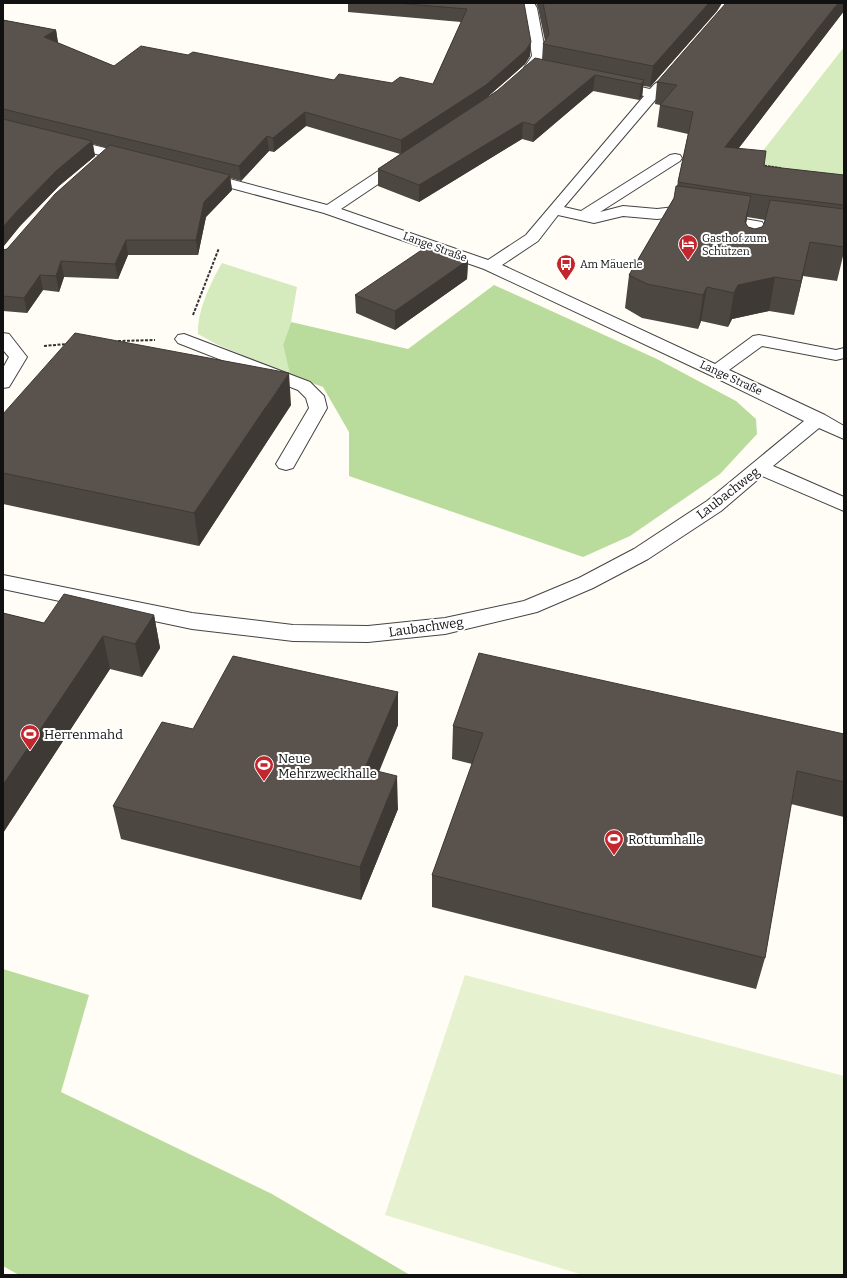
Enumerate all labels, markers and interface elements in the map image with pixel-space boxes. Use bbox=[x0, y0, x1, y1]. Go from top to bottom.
street label: Lange Straße bbox=[401, 229, 469, 265]
place label: Gasthof zum Schützen bbox=[702, 232, 767, 258]
hotel icon: Gasthof zum Schützen bbox=[677, 233, 699, 261]
bus stop icon: Am Mäuerle bbox=[555, 253, 577, 281]
place label: Am Mäuerle bbox=[580, 258, 643, 271]
street label: Lange Straße bbox=[698, 358, 764, 398]
street label: Laubachweg bbox=[694, 464, 762, 522]
street label: Laubachweg bbox=[388, 614, 464, 640]
sports icon: Herrenmahd bbox=[19, 723, 41, 751]
place label: Herrenmahd bbox=[44, 727, 123, 742]
place label: Neue Mehrzweckhalle bbox=[278, 751, 377, 781]
sports icon: Neue Mehrzweckhalle bbox=[253, 754, 275, 782]
sports icon: Rottumhalle bbox=[603, 828, 625, 856]
place label: Rottumhalle bbox=[628, 832, 703, 847]

